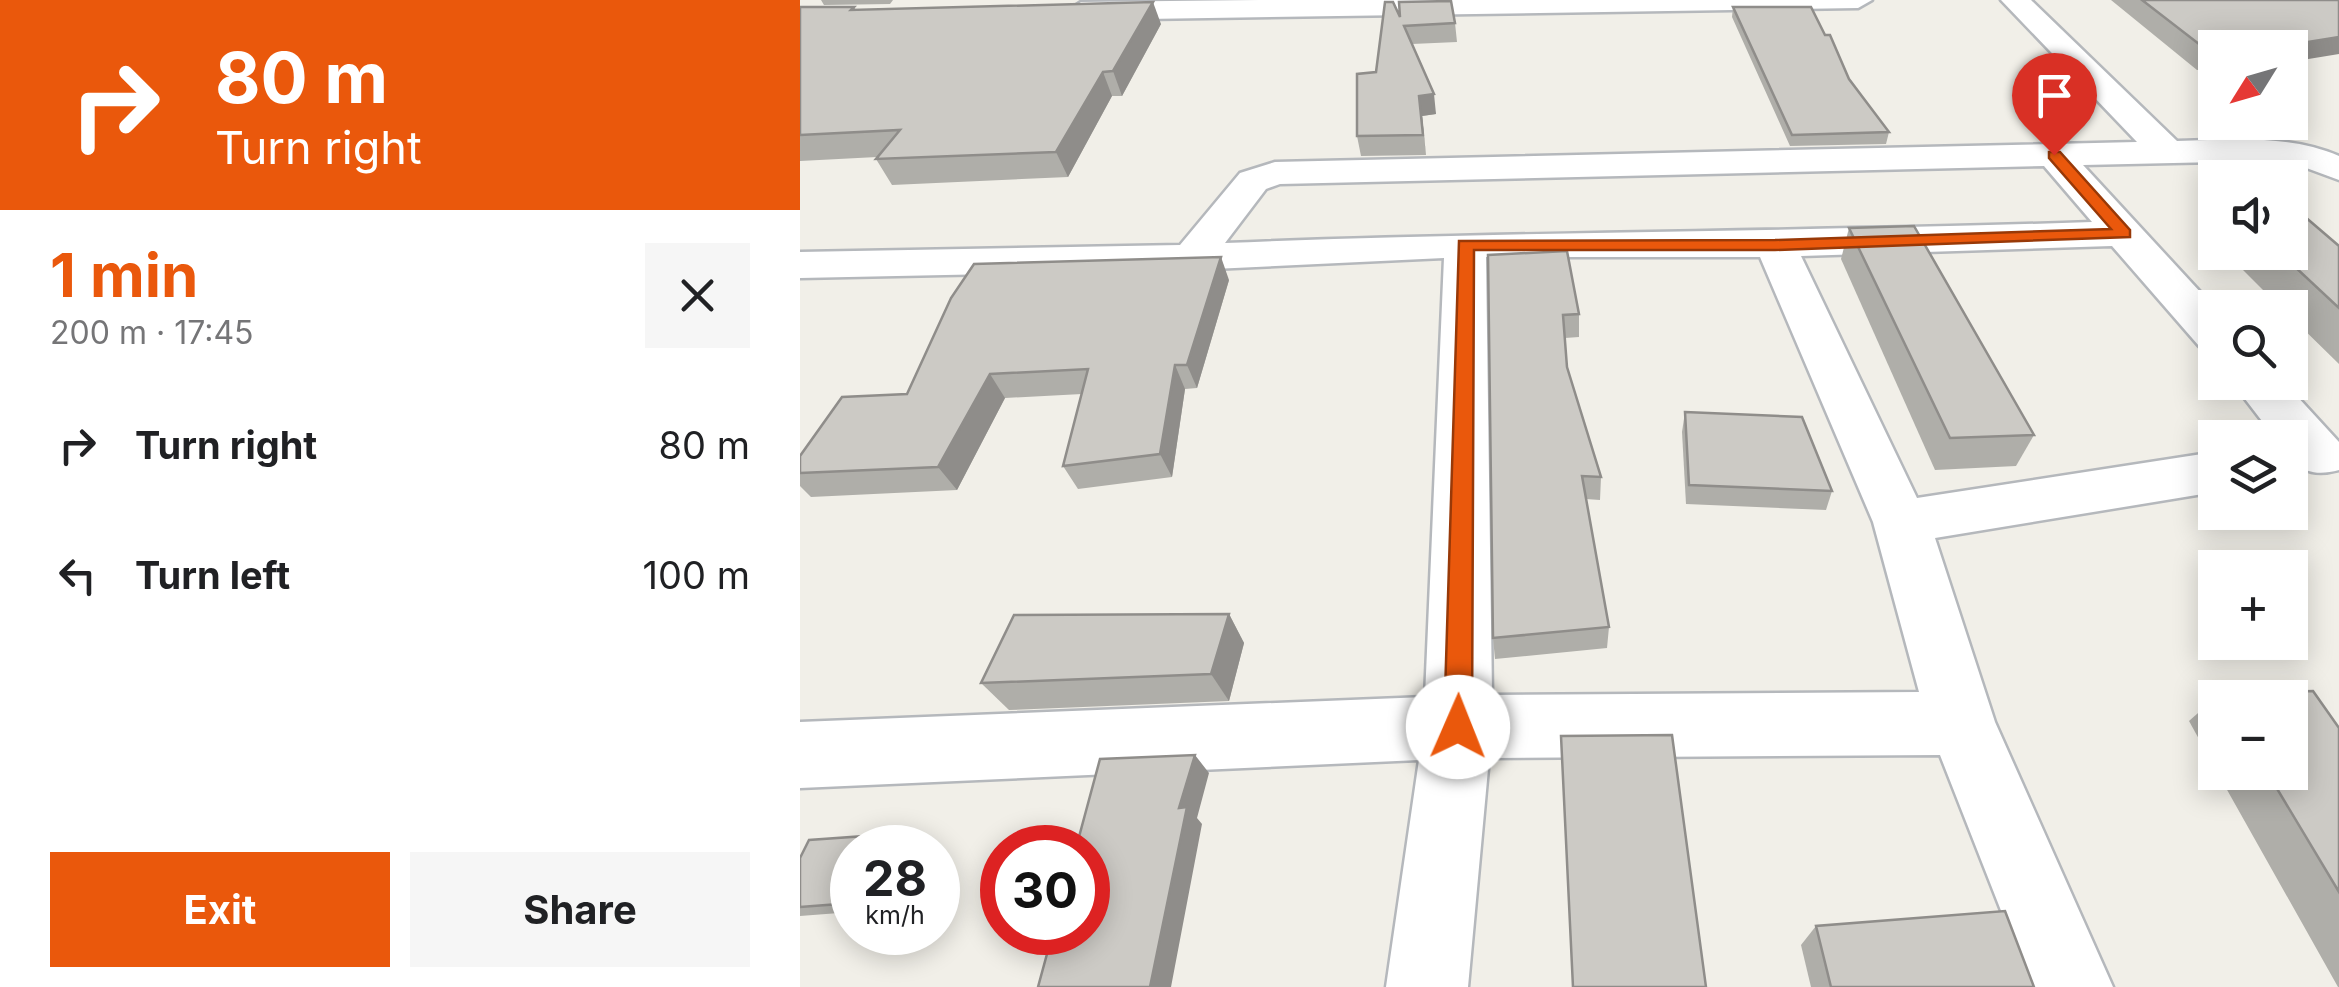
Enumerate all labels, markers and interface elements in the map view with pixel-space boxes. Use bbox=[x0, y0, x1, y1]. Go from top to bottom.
north arrow bbox=[2198, 30, 2308, 140]
map controls bbox=[2198, 30, 2308, 790]
text: 80 m bbox=[215, 35, 388, 120]
icon: right bbox=[50, 40, 180, 170]
pin bbox=[2012, 53, 2097, 156]
icon: arrive bbox=[2027, 68, 2082, 123]
text: Turn right bbox=[215, 120, 422, 175]
button: sound bbox=[2198, 160, 2308, 270]
text: 1 min bbox=[50, 239, 198, 311]
button: close bbox=[645, 243, 750, 348]
button: search bbox=[2198, 290, 2308, 400]
text: 200 m · 17:45 bbox=[50, 313, 254, 352]
icon: right bbox=[50, 418, 105, 473]
button: layers bbox=[2198, 420, 2308, 530]
text: Turn right bbox=[135, 422, 317, 468]
text: 80 m bbox=[659, 422, 750, 468]
icon: left bbox=[50, 548, 105, 603]
button: + bbox=[2198, 550, 2308, 660]
text: Turn left bbox=[135, 552, 290, 598]
text: 100 m bbox=[643, 552, 750, 598]
position arrow bbox=[1406, 675, 1510, 779]
button: − bbox=[2198, 680, 2308, 790]
speed limit sign: 30 bbox=[980, 825, 1110, 955]
text: 28 bbox=[863, 848, 927, 908]
button: Exit bbox=[50, 852, 390, 967]
button: Share bbox=[410, 852, 750, 967]
text: km/h bbox=[865, 900, 925, 930]

